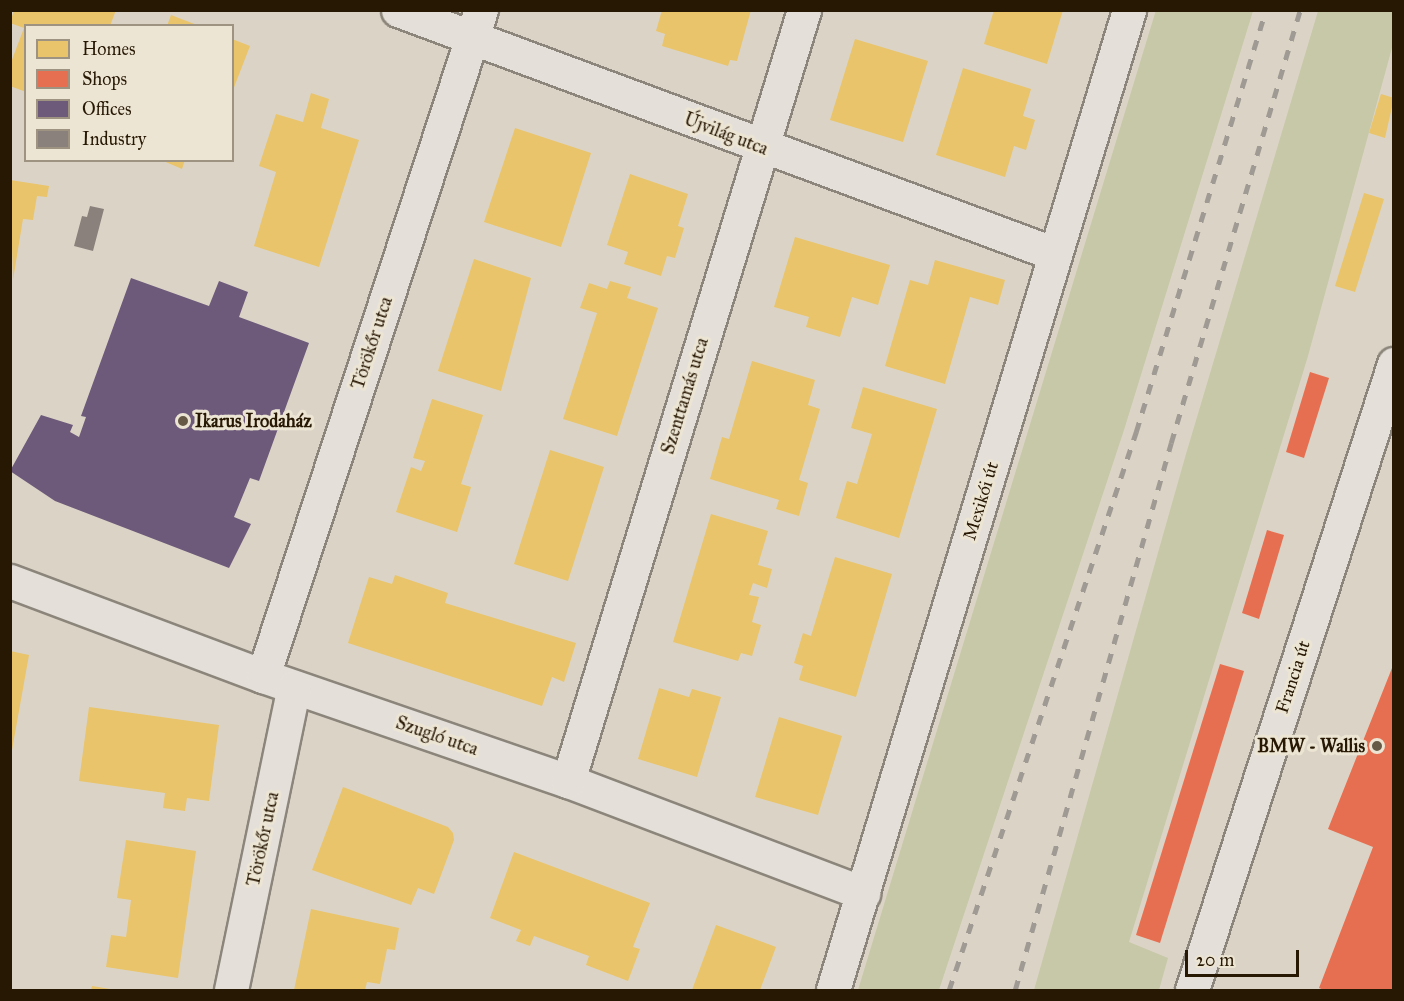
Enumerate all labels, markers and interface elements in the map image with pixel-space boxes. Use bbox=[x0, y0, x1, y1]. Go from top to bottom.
legend bbox=[24, 24, 234, 162]
text: Homes bbox=[82, 38, 136, 60]
text: Shops bbox=[82, 68, 127, 90]
text: Offices bbox=[82, 98, 132, 120]
street label: Újvilág utca bbox=[681, 108, 771, 160]
text: Industry bbox=[82, 128, 146, 150]
street label: Törökőr utca bbox=[347, 294, 397, 392]
street label: Szenttamás utca bbox=[657, 335, 713, 457]
place label: Ikarus Irodaház bbox=[195, 410, 312, 432]
marker: Ikarus Irodaház bbox=[176, 414, 190, 428]
street label: Mexikói út bbox=[959, 459, 1003, 543]
street label: Francia út bbox=[1271, 638, 1315, 716]
street label: Szugló utca bbox=[393, 712, 481, 760]
place label: BMW - Wallis bbox=[1257, 735, 1365, 757]
marker: BMW - Wallis bbox=[1370, 739, 1384, 753]
street label: Törökőr utca bbox=[242, 790, 284, 888]
scale bar bbox=[1188, 938, 1302, 976]
text: 20 m bbox=[1196, 949, 1234, 971]

